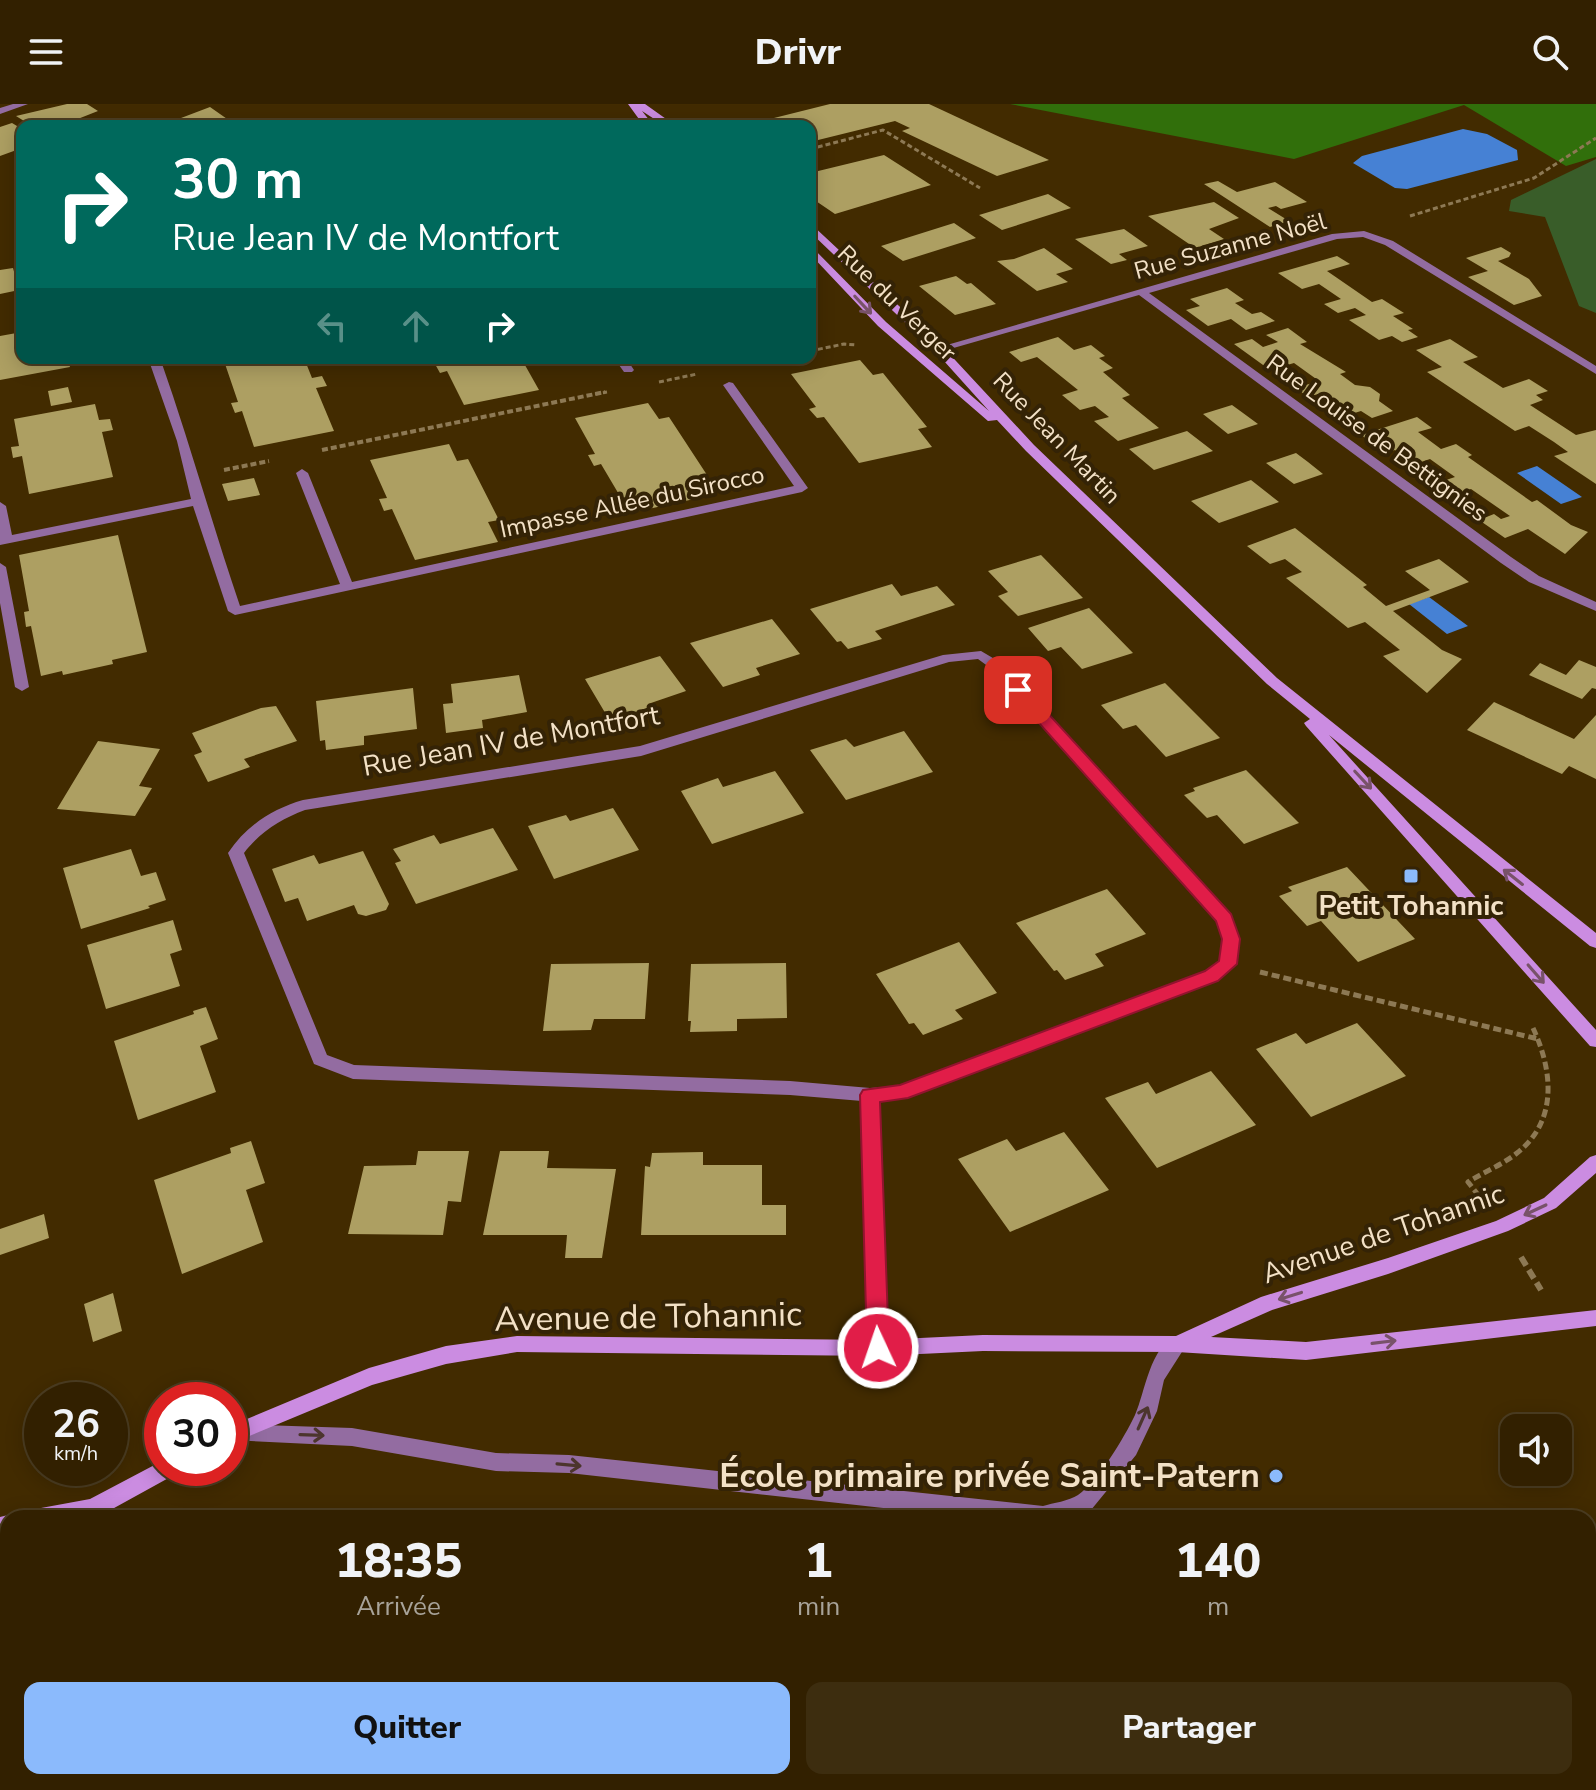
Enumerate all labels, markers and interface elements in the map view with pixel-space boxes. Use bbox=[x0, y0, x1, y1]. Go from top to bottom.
text: Drivr bbox=[755, 28, 841, 77]
icon: menu bbox=[24, 30, 68, 74]
icon: search bbox=[1528, 30, 1572, 74]
text: 30 m bbox=[172, 141, 303, 218]
icon: right bbox=[40, 152, 144, 256]
street label: Rue Suzanne Noël bbox=[1130, 205, 1330, 287]
text: Rue Jean IV de Montfort bbox=[172, 214, 559, 263]
street label: Rue du Verger bbox=[831, 238, 964, 368]
one-way arrow bbox=[854, 295, 873, 315]
icon: left bbox=[310, 304, 354, 348]
icon: ahead bbox=[394, 304, 438, 348]
icon: right bbox=[478, 304, 522, 348]
street label: Rue Louise de Bettignies bbox=[1260, 347, 1494, 529]
street label: Rue Jean Martin bbox=[986, 365, 1128, 511]
street label: Impasse Allée du Sirocco bbox=[497, 458, 767, 546]
pin bbox=[984, 656, 1052, 724]
icon: arrive bbox=[996, 668, 1040, 712]
street label: Rue Jean IV de Montfort bbox=[360, 696, 663, 786]
one-way arrow bbox=[1353, 769, 1371, 789]
marker: Petit Tohannic bbox=[1402, 867, 1420, 885]
one-way arrow bbox=[1503, 868, 1524, 885]
place label: Petit Tohannic bbox=[1318, 887, 1504, 925]
one-way arrow bbox=[1526, 963, 1544, 983]
street label: Avenue de Tohannic bbox=[1257, 1175, 1509, 1293]
one-way arrow bbox=[1524, 1203, 1548, 1218]
one-way arrow bbox=[1278, 1289, 1304, 1304]
street label: Avenue de Tohannic bbox=[494, 1291, 802, 1343]
position arrow bbox=[836, 1306, 920, 1390]
one-way arrow bbox=[1371, 1334, 1396, 1349]
speed limit sign: 30 bbox=[144, 1382, 248, 1486]
text: 26 bbox=[52, 1397, 100, 1451]
one-way arrow bbox=[1137, 1406, 1152, 1431]
map controls bbox=[1500, 1414, 1572, 1486]
button: sound bbox=[1500, 1414, 1572, 1486]
one-way arrow bbox=[298, 1428, 325, 1443]
text: km/h bbox=[54, 1440, 98, 1467]
place label: École primaire privée Saint-Patern bbox=[719, 1453, 1260, 1499]
one-way arrow bbox=[555, 1458, 582, 1473]
marker: École primaire privée Saint-Patern bbox=[1267, 1467, 1285, 1485]
text: 18:35 bbox=[335, 1528, 462, 1594]
text: 1 bbox=[804, 1528, 833, 1594]
text: 140 bbox=[1175, 1528, 1261, 1594]
text: Arrivée bbox=[356, 1589, 441, 1624]
text: min bbox=[797, 1589, 840, 1624]
text: m bbox=[1207, 1589, 1229, 1624]
button: Quitter bbox=[24, 1682, 790, 1774]
button: Partager bbox=[806, 1682, 1572, 1774]

